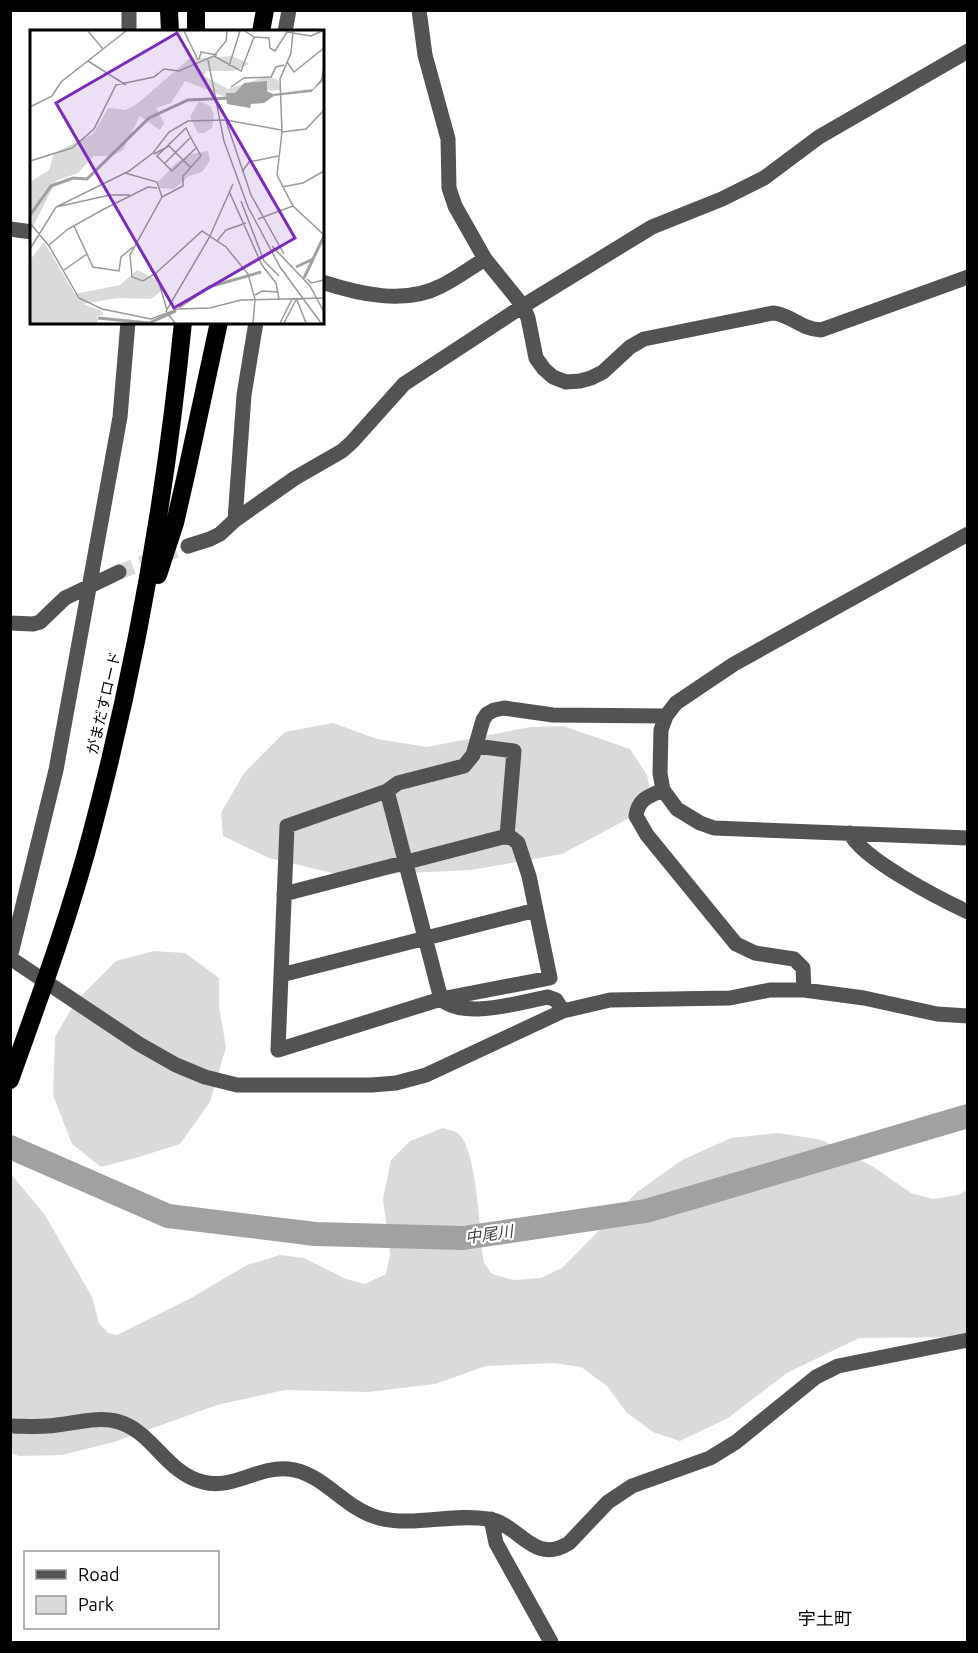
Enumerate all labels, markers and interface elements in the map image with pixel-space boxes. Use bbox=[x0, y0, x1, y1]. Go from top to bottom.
inset map bbox=[30, 30, 324, 324]
street label: がまだすロード bbox=[83, 650, 124, 756]
water label: 中尾川 bbox=[464, 1221, 516, 1246]
legend bbox=[24, 1551, 219, 1629]
text: Road bbox=[78, 1564, 120, 1584]
text: Park bbox=[78, 1594, 114, 1614]
district label: 宇土町 bbox=[798, 1608, 852, 1628]

